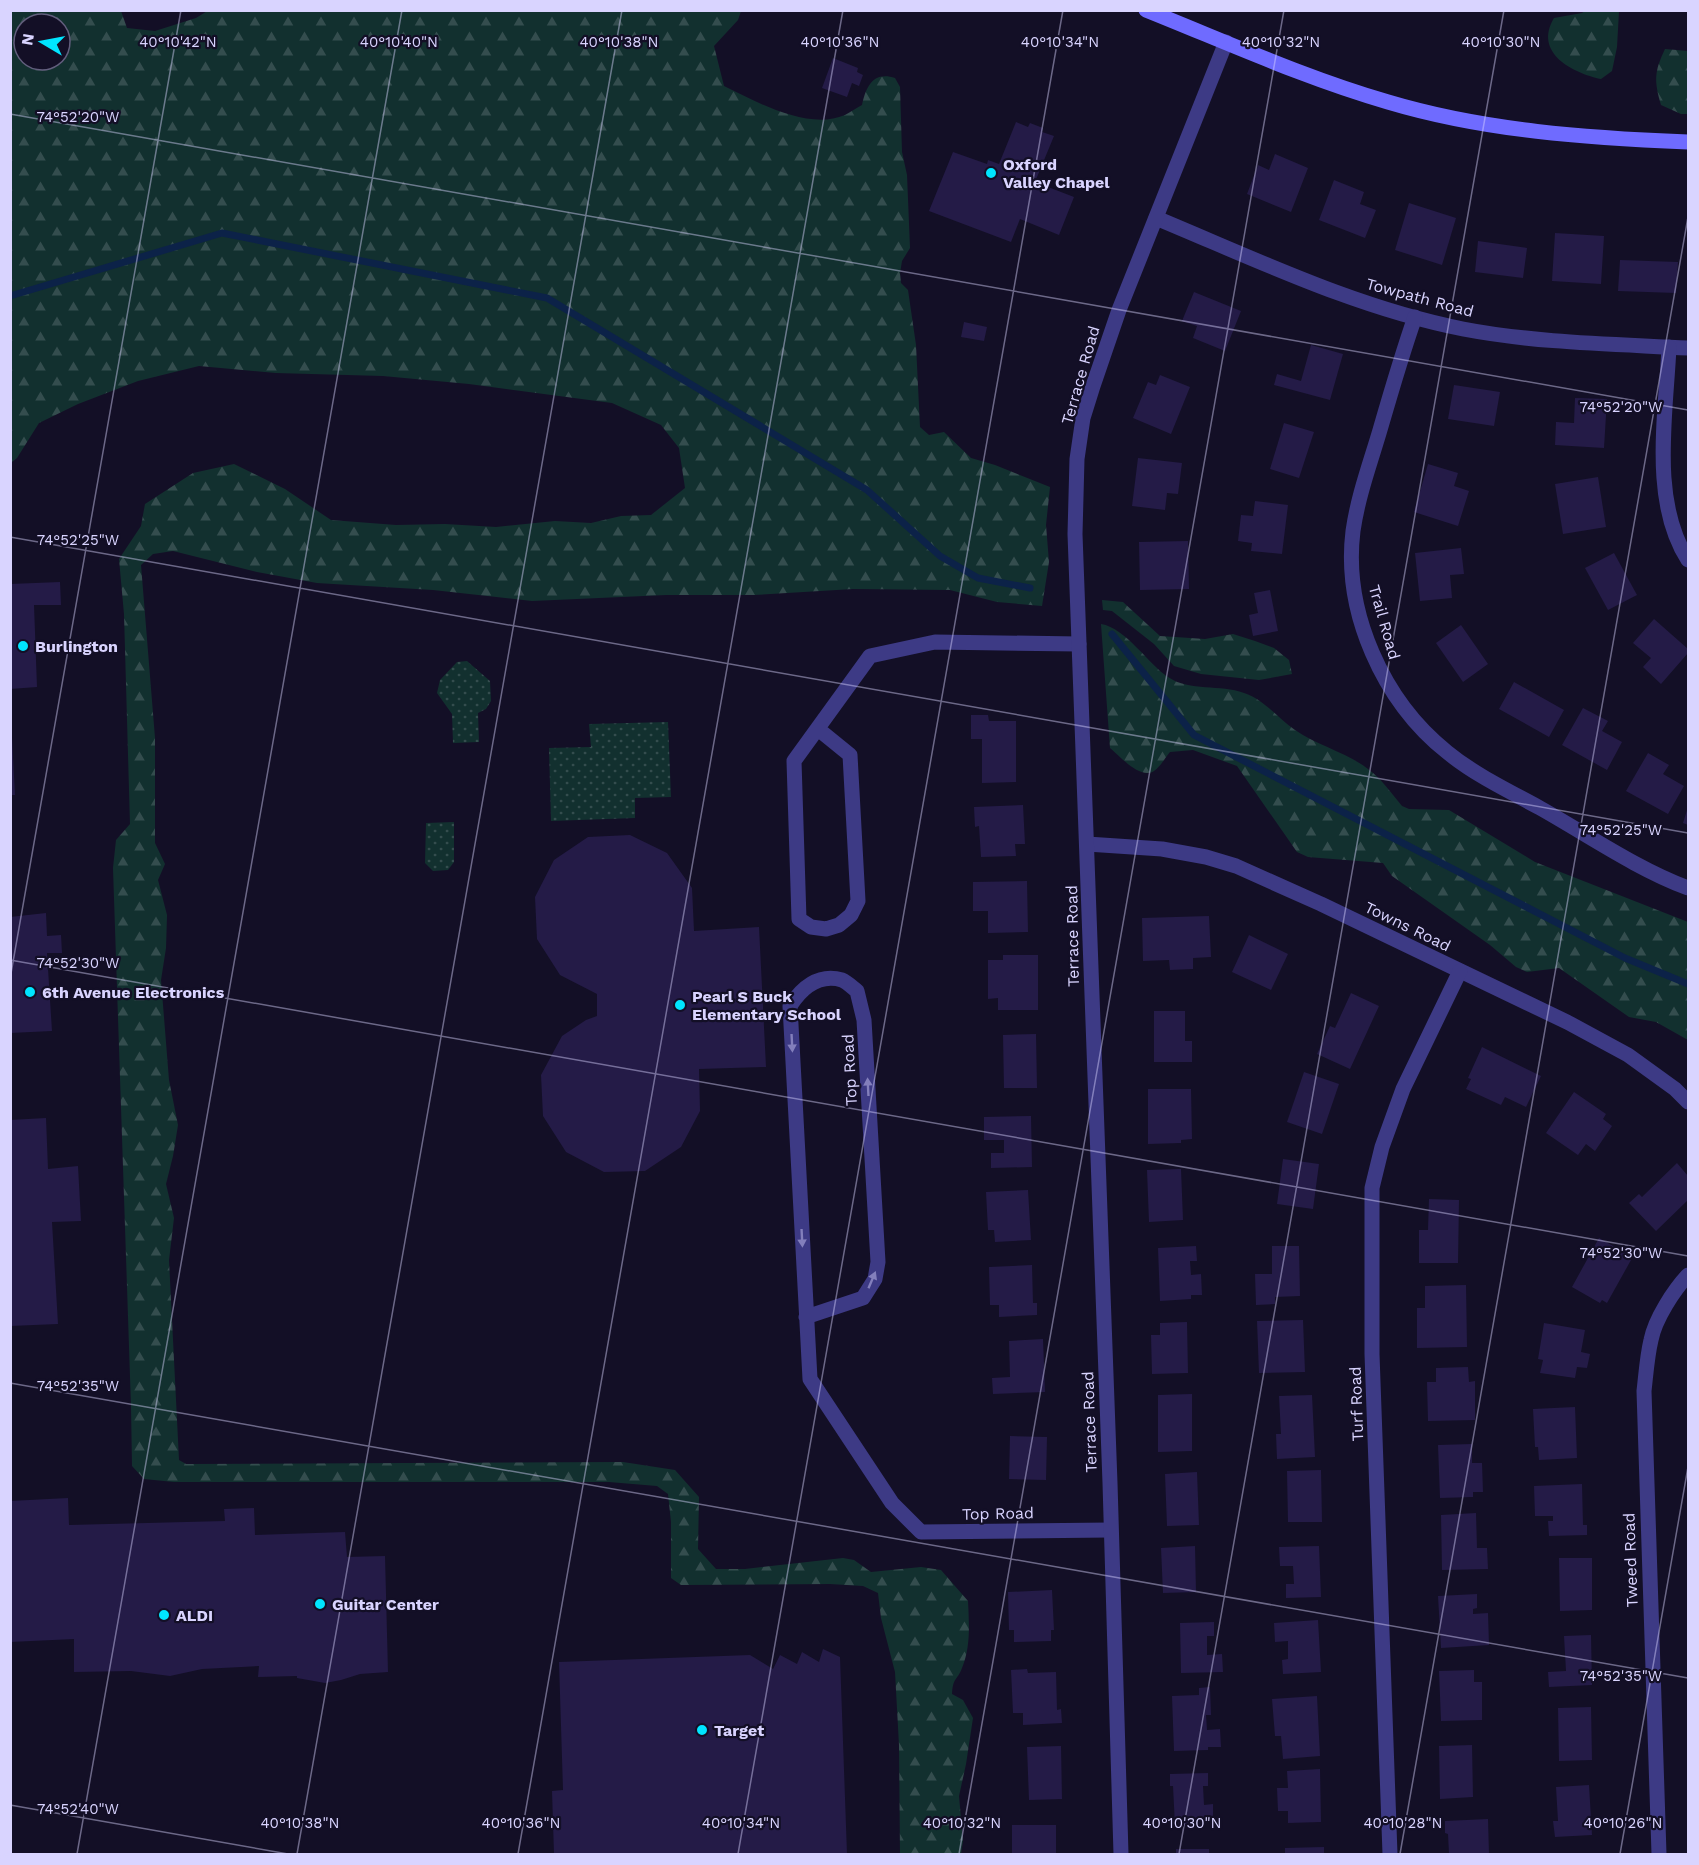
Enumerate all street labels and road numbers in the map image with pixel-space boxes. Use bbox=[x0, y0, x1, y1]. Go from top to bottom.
street label: Towpath Road bbox=[1364, 274, 1476, 321]
street label: Terrace Road bbox=[1057, 324, 1104, 427]
street label: Trail Road bbox=[1365, 582, 1404, 662]
street label: Terrace Road bbox=[1062, 885, 1083, 987]
street label: Towns Road bbox=[1362, 897, 1454, 955]
street label: Top Road bbox=[838, 1033, 861, 1106]
street label: Turf Road bbox=[1346, 1366, 1367, 1442]
street label: Terrace Road bbox=[1078, 1371, 1101, 1473]
street label: Top Road bbox=[962, 1503, 1034, 1524]
street label: Tweed Road bbox=[1619, 1512, 1642, 1608]

